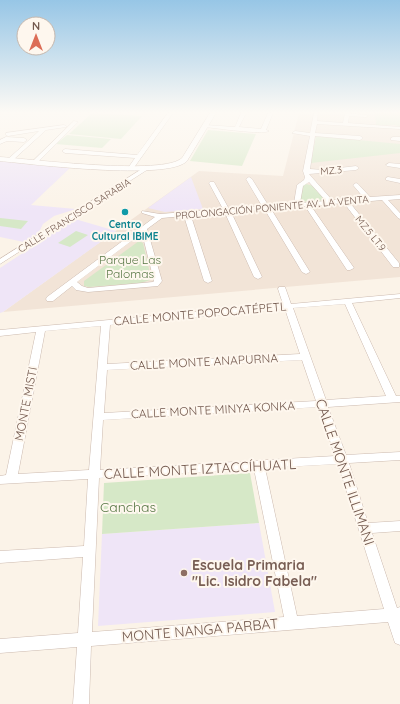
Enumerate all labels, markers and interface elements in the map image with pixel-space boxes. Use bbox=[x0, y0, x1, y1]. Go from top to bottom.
north arrow bbox=[16, 16, 56, 56]
text: N bbox=[32, 19, 40, 33]
street label: MZ.3 bbox=[320, 163, 342, 178]
street label: CALLE FRANCISCO SARABIA bbox=[15, 175, 133, 256]
street label: PROLONGACIÓN PONIENTE AV. LA VENTA bbox=[175, 193, 370, 222]
marker: Centro Cultural IBIME bbox=[120, 207, 130, 217]
street label: MZ.5 LT.9 bbox=[352, 213, 389, 254]
place label: Centro Cultural IBIME bbox=[92, 218, 159, 243]
park label: Parque Las Palomas bbox=[99, 252, 161, 281]
street label: CALLE MONTE POPOCATÉPETL bbox=[113, 298, 287, 329]
street label: CALLE MONTE ANAPURNA bbox=[130, 350, 279, 373]
street label: MONTE MISTI bbox=[11, 366, 40, 442]
street label: CALLE MONTE ILLIMANI bbox=[311, 396, 379, 548]
street label: CALLE MONTE MINYA KONKA bbox=[131, 398, 296, 421]
street label: CALLE MONTE IZTACCÍHUATL bbox=[103, 455, 297, 483]
park label: Canchas bbox=[100, 498, 156, 516]
place label: Escuela Primaria "Lic. Isidro Fabela" bbox=[192, 556, 317, 590]
marker: Escuela Primaria "Lic. Isidro Fabela" bbox=[179, 568, 189, 578]
street label: MONTE NANGA PARBAT bbox=[121, 614, 279, 646]

